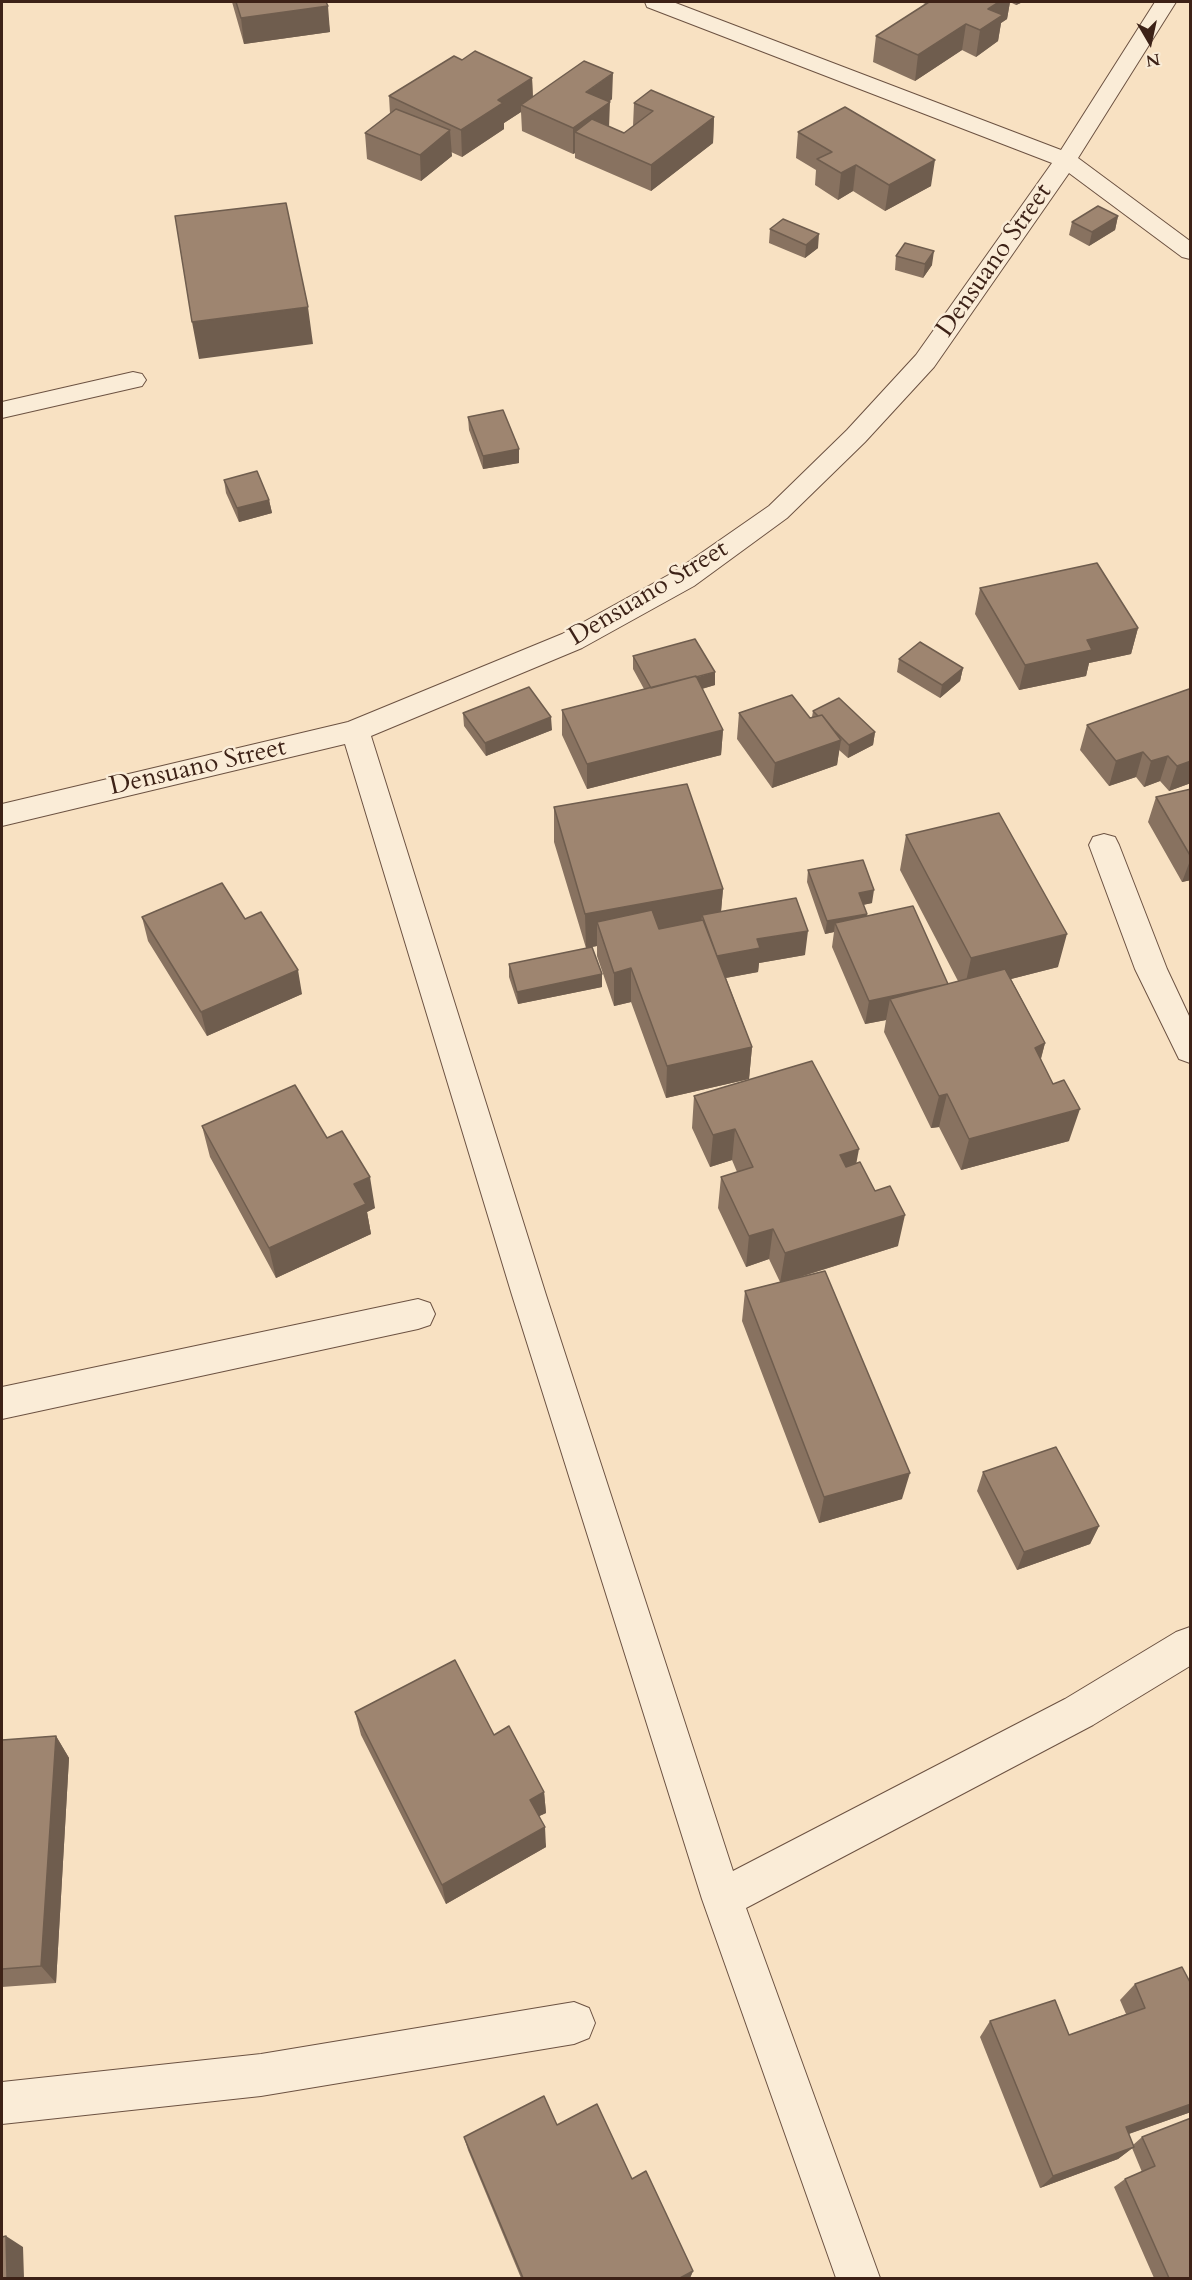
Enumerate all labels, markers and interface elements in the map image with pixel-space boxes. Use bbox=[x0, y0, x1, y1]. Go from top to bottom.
north arrow bbox=[1120, 12, 1180, 72]
text: N bbox=[1144, 48, 1161, 72]
street label: Densuano Street bbox=[931, 178, 1059, 344]
street label: Densuano Street bbox=[564, 534, 734, 654]
street label: Densuano Street bbox=[107, 733, 289, 803]

